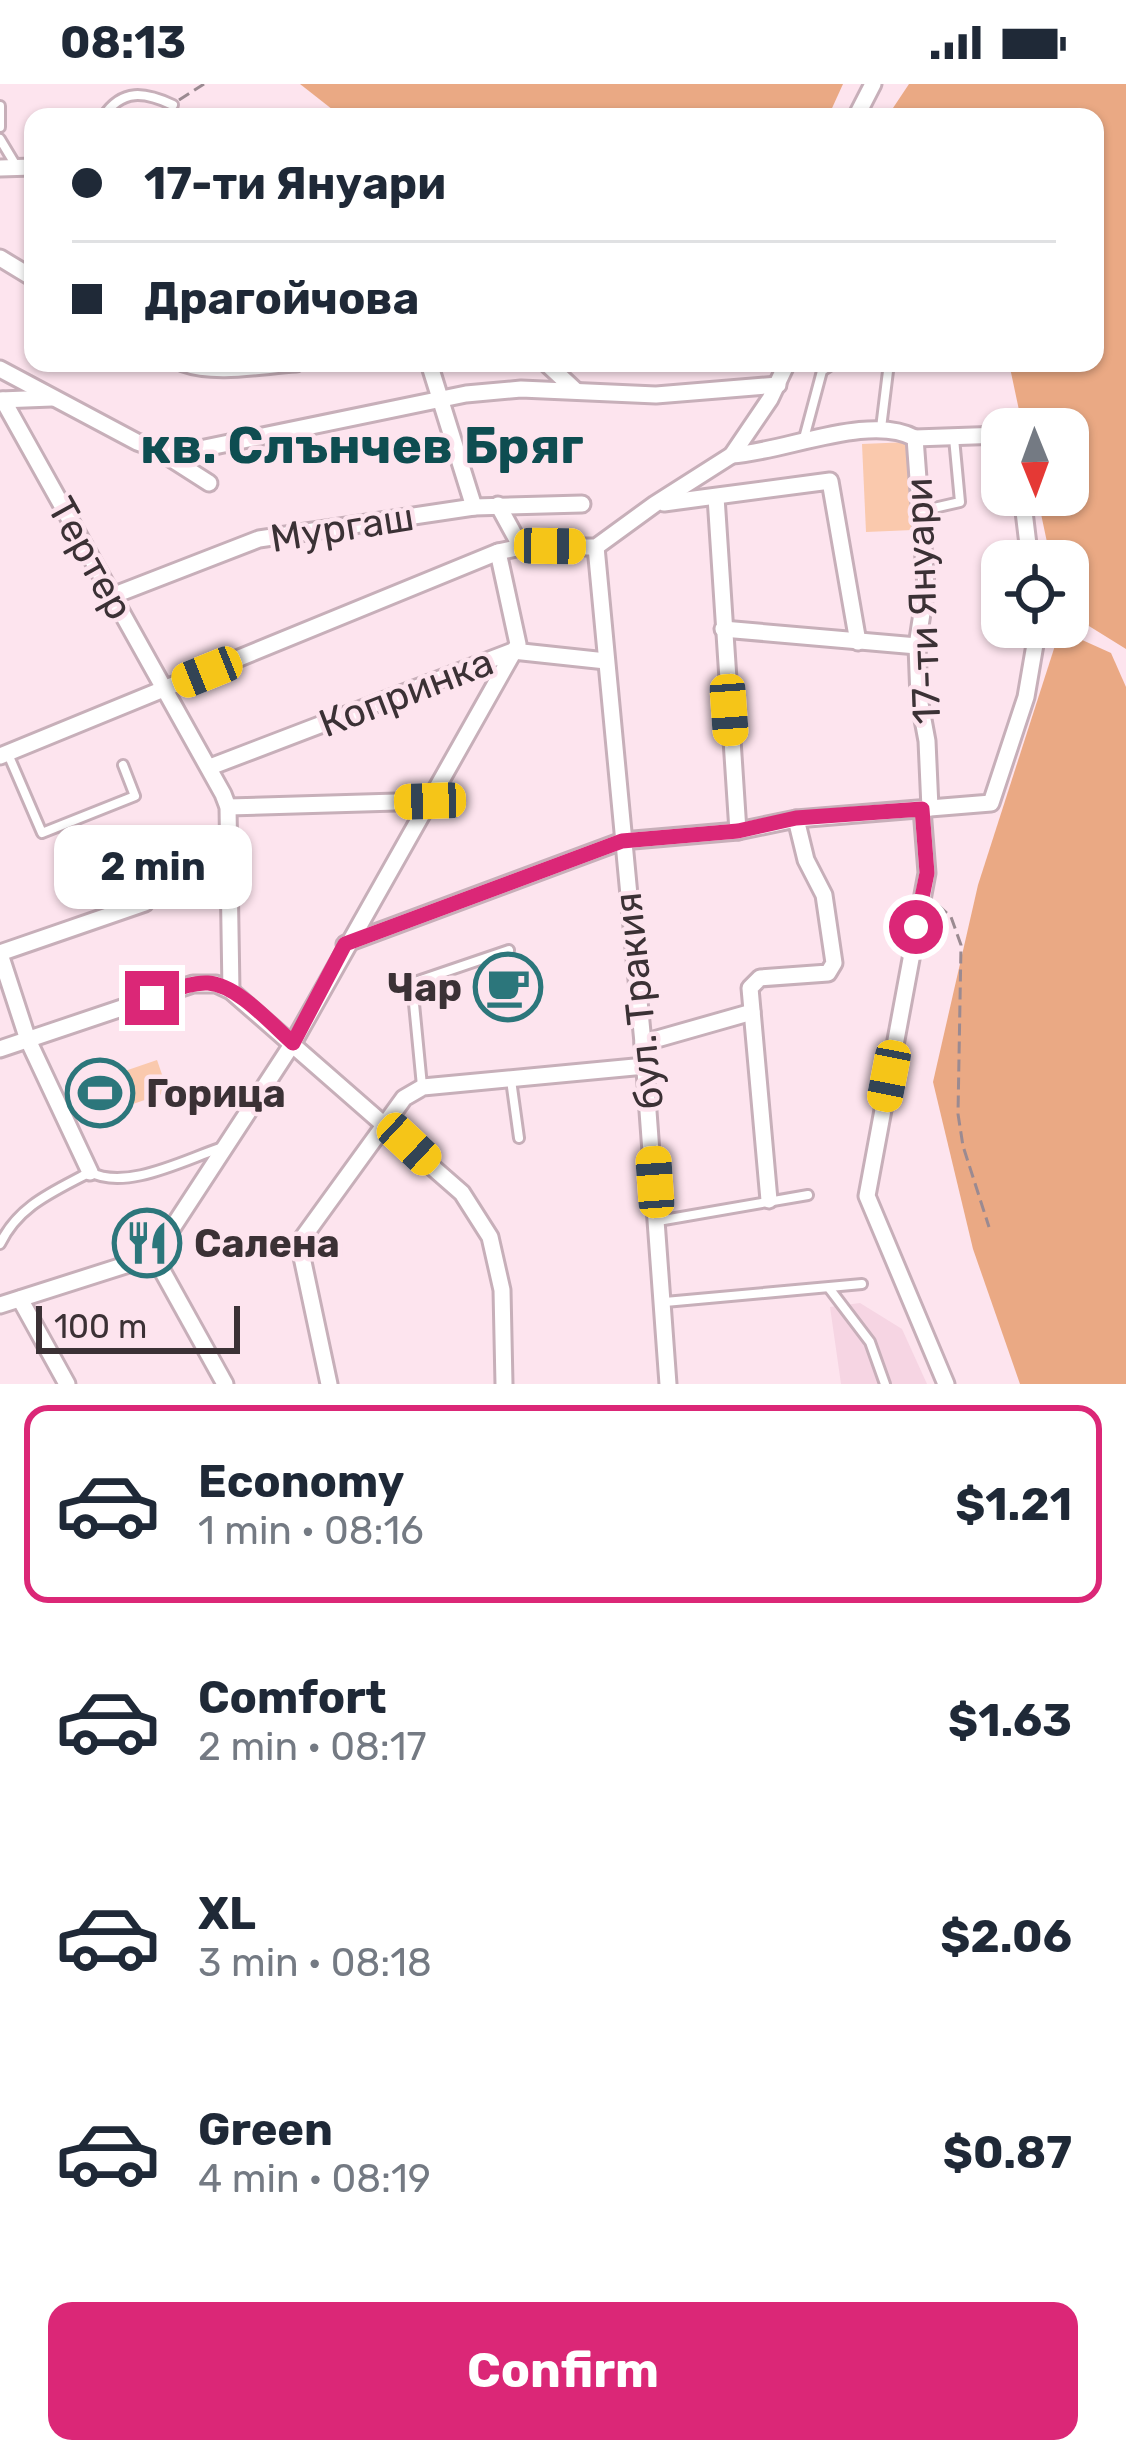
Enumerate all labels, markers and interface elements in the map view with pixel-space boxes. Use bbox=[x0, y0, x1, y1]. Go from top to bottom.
text: 08:13 bbox=[60, 16, 186, 69]
text: 17-ти Януари bbox=[144, 157, 446, 210]
text: Драгойчова bbox=[144, 272, 419, 325]
north arrow bbox=[981, 408, 1089, 516]
map controls bbox=[981, 408, 1089, 648]
district label: кв. Слънчев Бряг bbox=[140, 415, 584, 476]
street label: 17-ти Януари bbox=[896, 477, 950, 725]
street label: Тертер bbox=[38, 489, 142, 628]
street label: Мургаш bbox=[267, 494, 417, 562]
car bbox=[514, 527, 586, 565]
button: locate bbox=[981, 540, 1089, 648]
street label: Копринка bbox=[313, 639, 500, 747]
car bbox=[167, 642, 247, 702]
car bbox=[709, 673, 749, 747]
car bbox=[393, 782, 467, 820]
callout: 2 min bbox=[53, 824, 251, 908]
text: 2 min bbox=[100, 844, 206, 890]
street label: бул. Тракия bbox=[605, 890, 673, 1112]
route start bbox=[889, 900, 943, 954]
cafe icon: Чар bbox=[473, 952, 543, 1022]
place label: Чар bbox=[387, 965, 462, 1011]
route end bbox=[125, 971, 179, 1025]
car bbox=[864, 1037, 914, 1115]
sports icon: Горица bbox=[65, 1058, 135, 1128]
place label: Горица bbox=[146, 1071, 286, 1117]
car bbox=[370, 1106, 448, 1182]
car bbox=[635, 1145, 675, 1219]
restaurant icon: Салена bbox=[112, 1208, 182, 1278]
place label: Салена bbox=[194, 1221, 340, 1267]
scale bar bbox=[36, 1300, 240, 1353]
text: 100 m bbox=[54, 1307, 147, 1346]
icon: car bbox=[54, 1450, 162, 1558]
text: Economy bbox=[198, 1455, 404, 1508]
text: $1.21 bbox=[955, 1478, 1072, 1531]
text: 1 min · 08:16 bbox=[198, 1508, 424, 1554]
icon: car bbox=[54, 1666, 162, 1774]
text: Comfort bbox=[198, 1671, 387, 1724]
text: $1.63 bbox=[948, 1694, 1072, 1747]
text: 2 min · 08:17 bbox=[198, 1724, 426, 1770]
icon: car bbox=[54, 1882, 162, 1990]
text: XL bbox=[198, 1887, 256, 1940]
text: $2.06 bbox=[940, 1910, 1072, 1963]
text: 3 min · 08:18 bbox=[198, 1940, 432, 1986]
icon: car bbox=[54, 2098, 162, 2206]
text: Green bbox=[198, 2103, 333, 2156]
text: $0.87 bbox=[943, 2126, 1072, 2179]
text: 4 min · 08:19 bbox=[198, 2156, 431, 2202]
button: Confirm bbox=[48, 2302, 1078, 2440]

